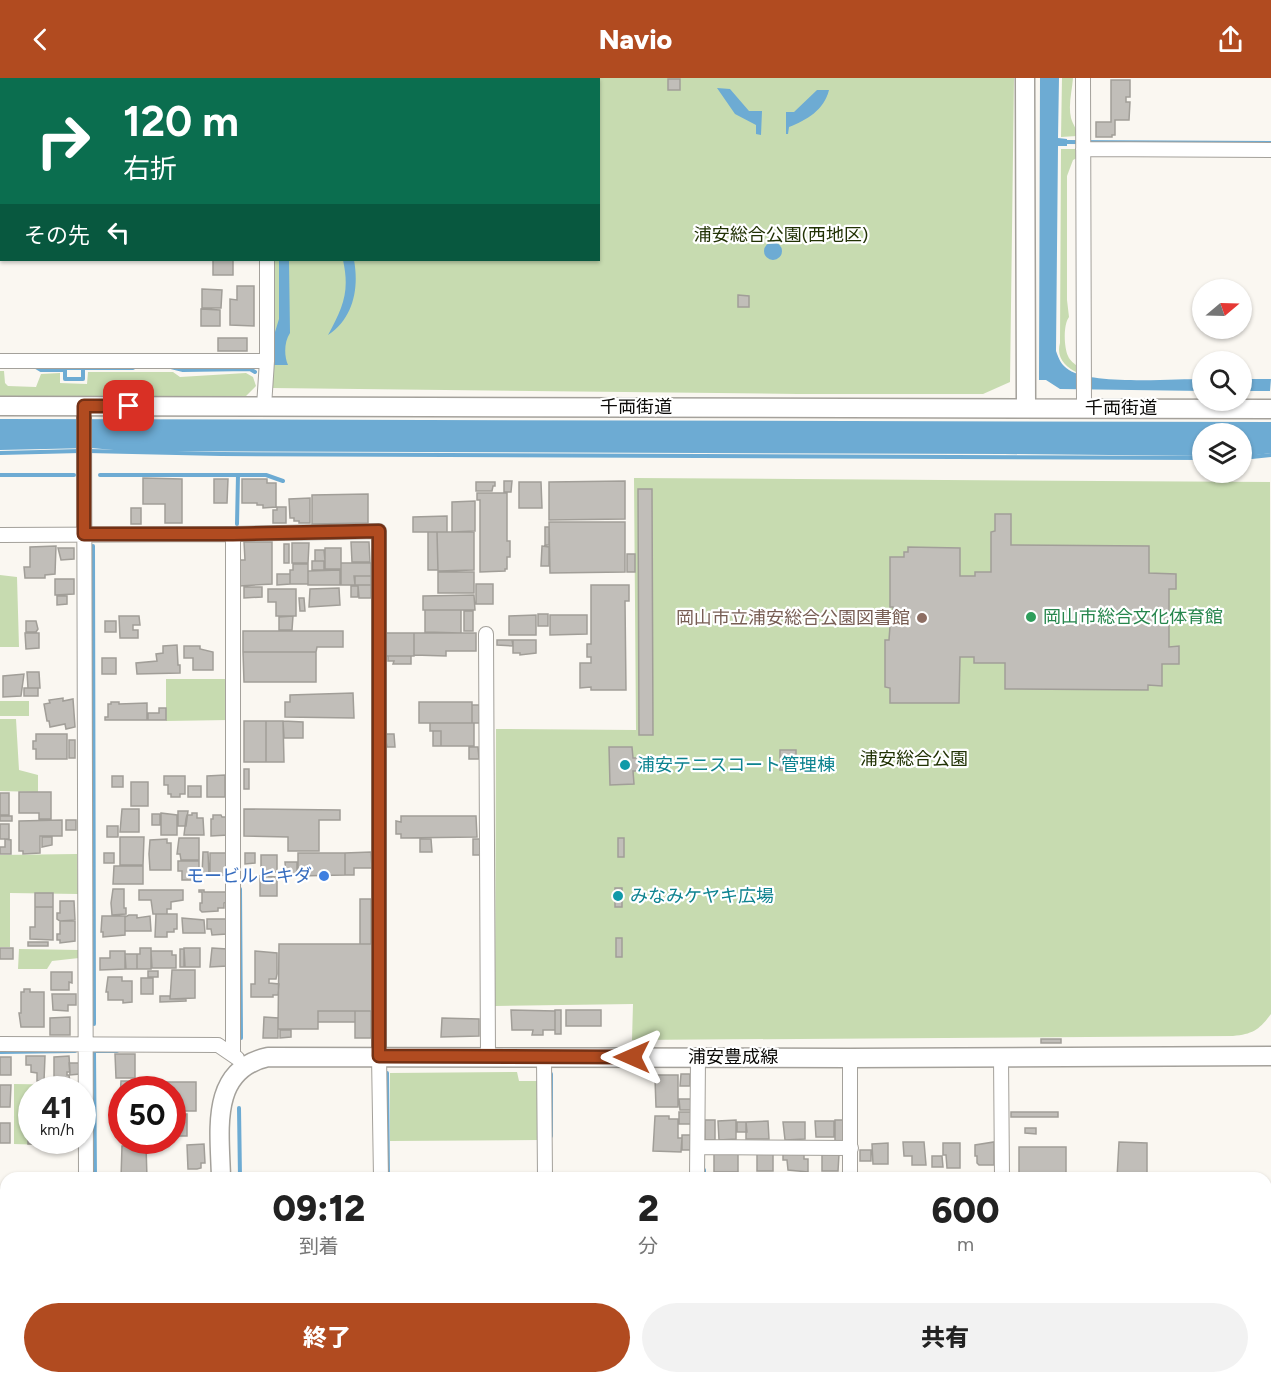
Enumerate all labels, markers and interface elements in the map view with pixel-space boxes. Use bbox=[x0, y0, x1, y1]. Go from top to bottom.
icon: back bbox=[24, 23, 57, 56]
text: Navio bbox=[599, 23, 672, 56]
icon: share bbox=[1214, 23, 1247, 56]
text: 120 m bbox=[123, 96, 239, 147]
icon: right bbox=[24, 102, 102, 180]
text: 右折 bbox=[123, 152, 177, 185]
icon: left bbox=[102, 216, 135, 249]
text: その先 bbox=[24, 222, 90, 249]
park label: 浦安総合公園(西地区) bbox=[694, 224, 868, 246]
north arrow bbox=[1192, 279, 1252, 339]
map controls bbox=[1192, 279, 1252, 483]
button: search bbox=[1192, 351, 1252, 411]
pin bbox=[103, 380, 154, 431]
icon: arrive bbox=[112, 389, 145, 422]
street label: 千両街道 bbox=[600, 396, 672, 418]
street label: 千両街道 bbox=[1085, 397, 1157, 419]
button: layers bbox=[1192, 423, 1252, 483]
place label: 岡山市総合文化体育館 bbox=[1043, 606, 1223, 628]
place label: 岡山市立浦安総合公園図書館 bbox=[676, 607, 910, 629]
marker: 岡山市総合文化体育館 bbox=[1024, 610, 1038, 624]
marker: 岡山市立浦安総合公園図書館 bbox=[915, 611, 929, 625]
park label: 浦安総合公園 bbox=[860, 748, 968, 770]
place label: 浦安テニスコート管理棟 bbox=[637, 754, 835, 776]
marker: 浦安テニスコート管理棟 bbox=[618, 758, 632, 772]
place label: モービルヒキダ bbox=[186, 865, 312, 887]
marker: モービルヒキダ bbox=[317, 869, 331, 883]
place label: みなみケヤキ広場 bbox=[630, 885, 774, 907]
marker: みなみケヤキ広場 bbox=[611, 889, 625, 903]
position arrow bbox=[600, 1025, 664, 1089]
street label: 浦安豊成線 bbox=[688, 1046, 778, 1068]
speed limit sign: 50 bbox=[108, 1076, 186, 1154]
text: 41 bbox=[41, 1089, 73, 1126]
text: km/h bbox=[40, 1121, 74, 1139]
text: 09:12 bbox=[273, 1187, 365, 1230]
text: 2 bbox=[638, 1187, 659, 1230]
text: 600 bbox=[931, 1189, 999, 1232]
text: m bbox=[957, 1232, 974, 1256]
text: 到着 bbox=[299, 1234, 339, 1258]
text: 分 bbox=[638, 1234, 658, 1258]
button: 終了 bbox=[24, 1303, 630, 1372]
button: 共有 bbox=[642, 1303, 1248, 1372]

